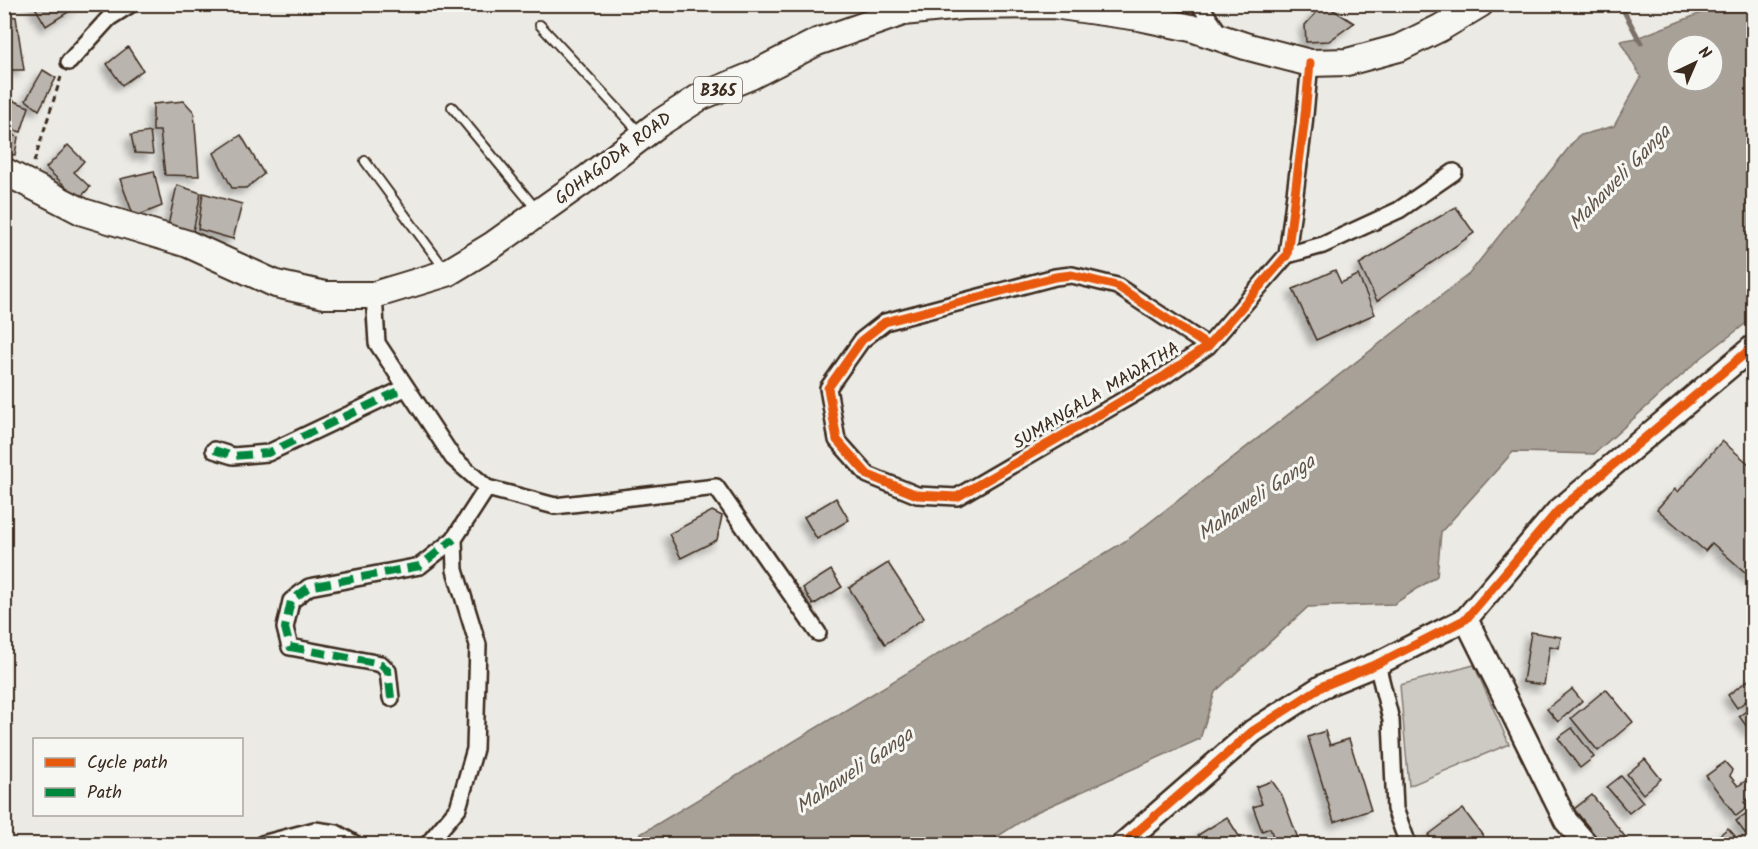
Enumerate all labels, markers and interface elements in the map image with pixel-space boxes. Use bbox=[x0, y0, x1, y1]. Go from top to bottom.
north arrow bbox=[1665, 33, 1725, 93]
text: N bbox=[1692, 41, 1717, 66]
road number: B365 bbox=[694, 77, 742, 103]
street label: GOHAGODA ROAD bbox=[549, 105, 679, 213]
water label: Mahaweli Ganga bbox=[1562, 117, 1680, 239]
street label: SUMANGALA MAWATHA bbox=[1008, 335, 1186, 458]
water label: Mahaweli Ganga bbox=[1192, 446, 1324, 550]
water label: Mahaweli Ganga bbox=[790, 719, 922, 823]
legend bbox=[33, 738, 243, 816]
text: Cycle path bbox=[87, 749, 168, 778]
text: Path bbox=[87, 779, 122, 808]

